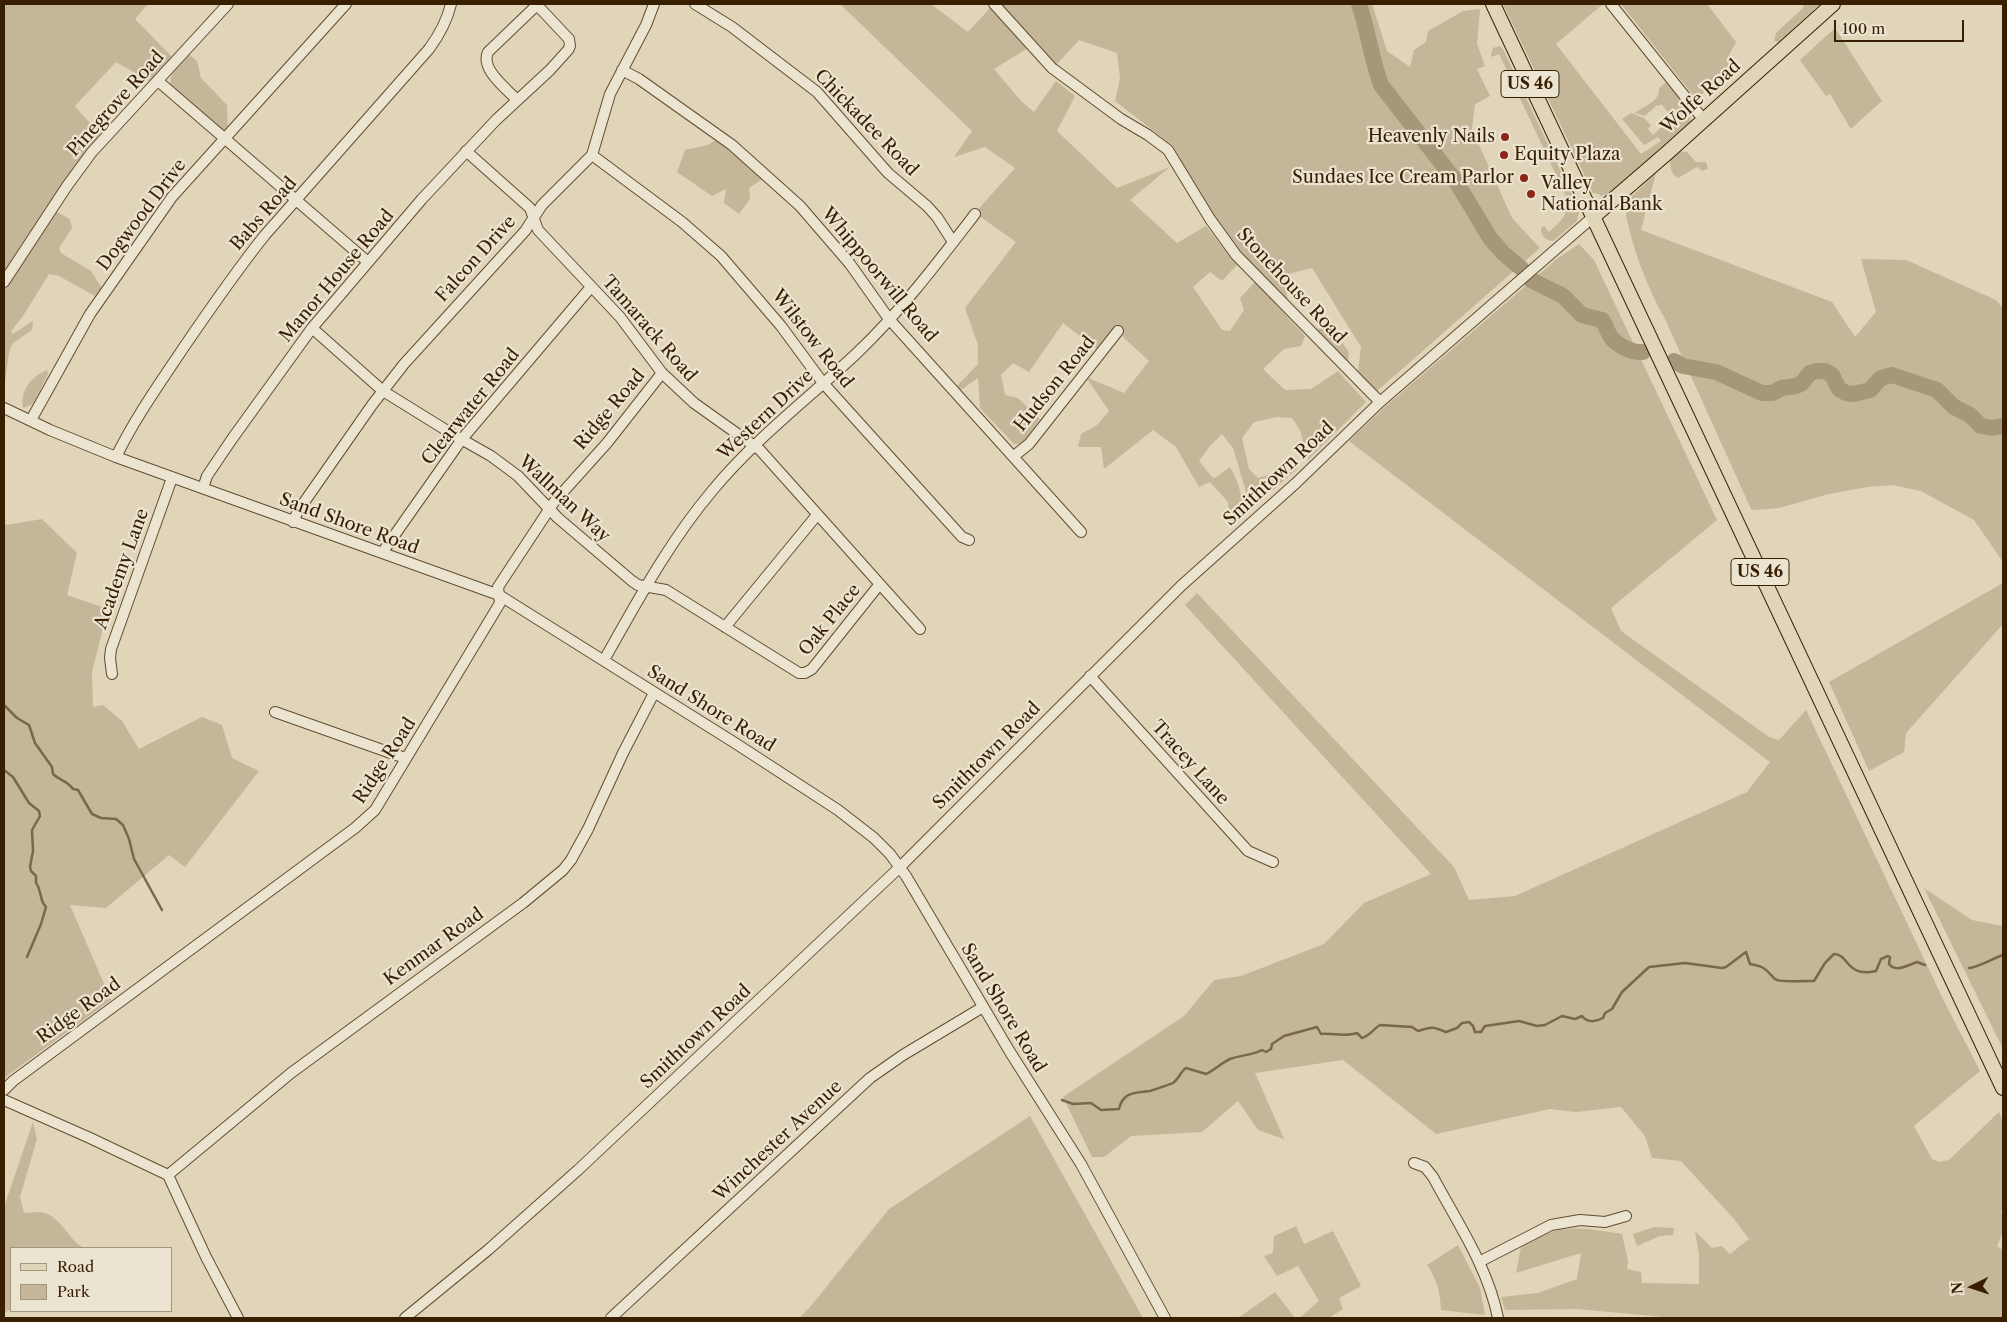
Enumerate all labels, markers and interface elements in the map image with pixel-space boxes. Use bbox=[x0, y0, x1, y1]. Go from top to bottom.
scale bar bbox=[1837, 10, 1967, 42]
text: 100 m bbox=[1842, 19, 1885, 38]
street label: Pinegrove Road bbox=[63, 47, 169, 161]
street label: Wolfe Road bbox=[1657, 55, 1745, 139]
street label: Chickadee Road bbox=[810, 65, 922, 181]
road number: US 46 bbox=[1501, 70, 1559, 98]
place label: Heavenly Nails bbox=[1368, 126, 1495, 148]
marker: Heavenly Nails bbox=[1499, 131, 1511, 143]
place label: Equity Plaza bbox=[1514, 144, 1621, 166]
marker: Equity Plaza bbox=[1498, 149, 1510, 161]
street label: Dogwood Drive bbox=[93, 155, 191, 275]
place label: Sundaes Ice Cream Parlor bbox=[1292, 167, 1514, 189]
marker: Sundaes Ice Cream Parlor bbox=[1518, 172, 1530, 184]
street label: Babs Road bbox=[226, 173, 302, 255]
place label: Valley National Bank bbox=[1541, 173, 1662, 215]
marker: Valley National Bank bbox=[1525, 188, 1537, 200]
street label: Whippoorwill Road bbox=[816, 203, 942, 347]
street label: Manor House Road bbox=[275, 205, 399, 347]
street label: Falcon Drive bbox=[431, 211, 521, 307]
street label: Stonehouse Road bbox=[1232, 224, 1350, 348]
street label: Tamarack Road bbox=[597, 271, 701, 387]
street label: Wilstow Road bbox=[767, 285, 857, 393]
street label: Hudson Road bbox=[1010, 332, 1100, 436]
street label: Clearwater Road bbox=[417, 344, 525, 470]
street label: Ridge Road bbox=[570, 365, 650, 455]
street label: Western Drive bbox=[714, 365, 818, 465]
street label: Smithtown Road bbox=[1219, 417, 1339, 531]
street label: Wallman Way bbox=[514, 451, 614, 547]
street label: Sand Shore Road bbox=[276, 489, 422, 559]
street label: Academy Lane bbox=[90, 506, 154, 632]
road number: US 46 bbox=[1731, 558, 1789, 586]
street label: Oak Place bbox=[795, 580, 865, 660]
street label: Sand Shore Road bbox=[643, 661, 779, 757]
street label: Smithtown Road bbox=[929, 698, 1045, 814]
street label: Ridge Road bbox=[349, 714, 421, 808]
street label: Tracey Lane bbox=[1147, 716, 1233, 810]
street label: Kenmar Road bbox=[380, 904, 488, 990]
street label: Sand Shore Road bbox=[956, 939, 1050, 1077]
street label: Ridge Road bbox=[33, 973, 125, 1049]
street label: Smithtown Road bbox=[636, 980, 756, 1094]
street label: Winchester Avenue bbox=[709, 1076, 847, 1206]
legend bbox=[10, 1247, 172, 1312]
text: Road bbox=[57, 1257, 94, 1276]
north arrow bbox=[1947, 1262, 1997, 1312]
text: N bbox=[1948, 1281, 1966, 1295]
text: Park bbox=[57, 1282, 90, 1301]

